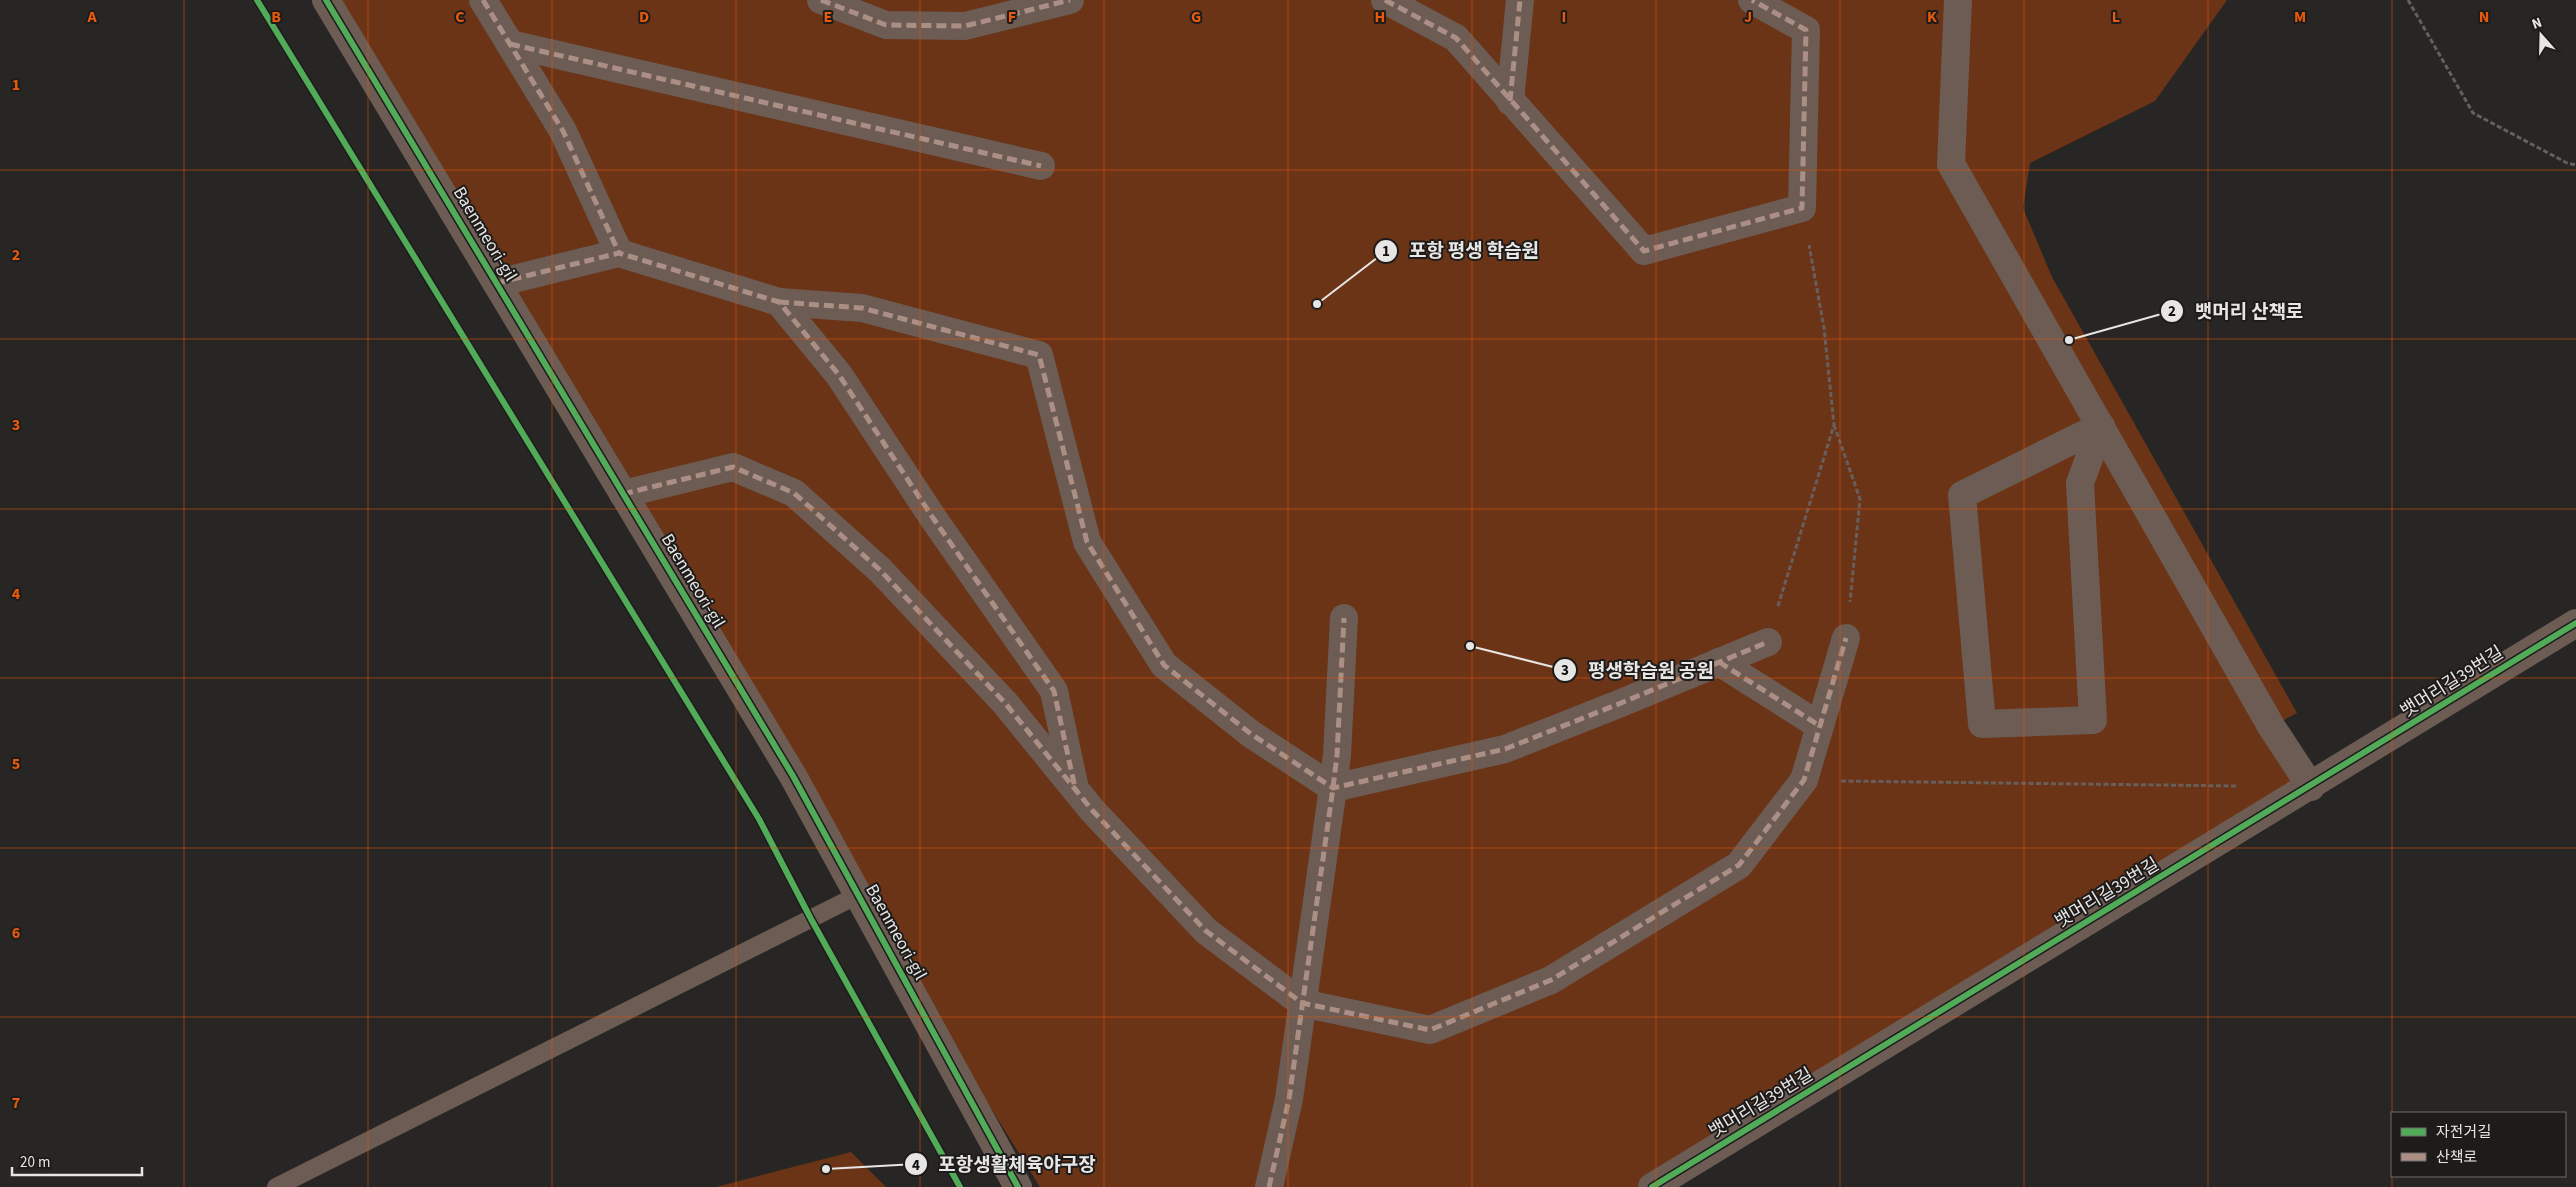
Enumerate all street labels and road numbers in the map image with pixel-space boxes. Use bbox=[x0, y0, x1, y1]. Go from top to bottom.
street label: Baenmeori-gil bbox=[447, 182, 523, 286]
street label: Baenmeori-gil bbox=[655, 529, 731, 633]
street label: 뱃머리길39번길 bbox=[2396, 640, 2508, 724]
street label: 뱃머리길39번길 bbox=[2050, 852, 2164, 934]
street label: Baenmeori-gil bbox=[859, 879, 933, 985]
street label: 뱃머리길39번길 bbox=[1704, 1062, 1818, 1144]

